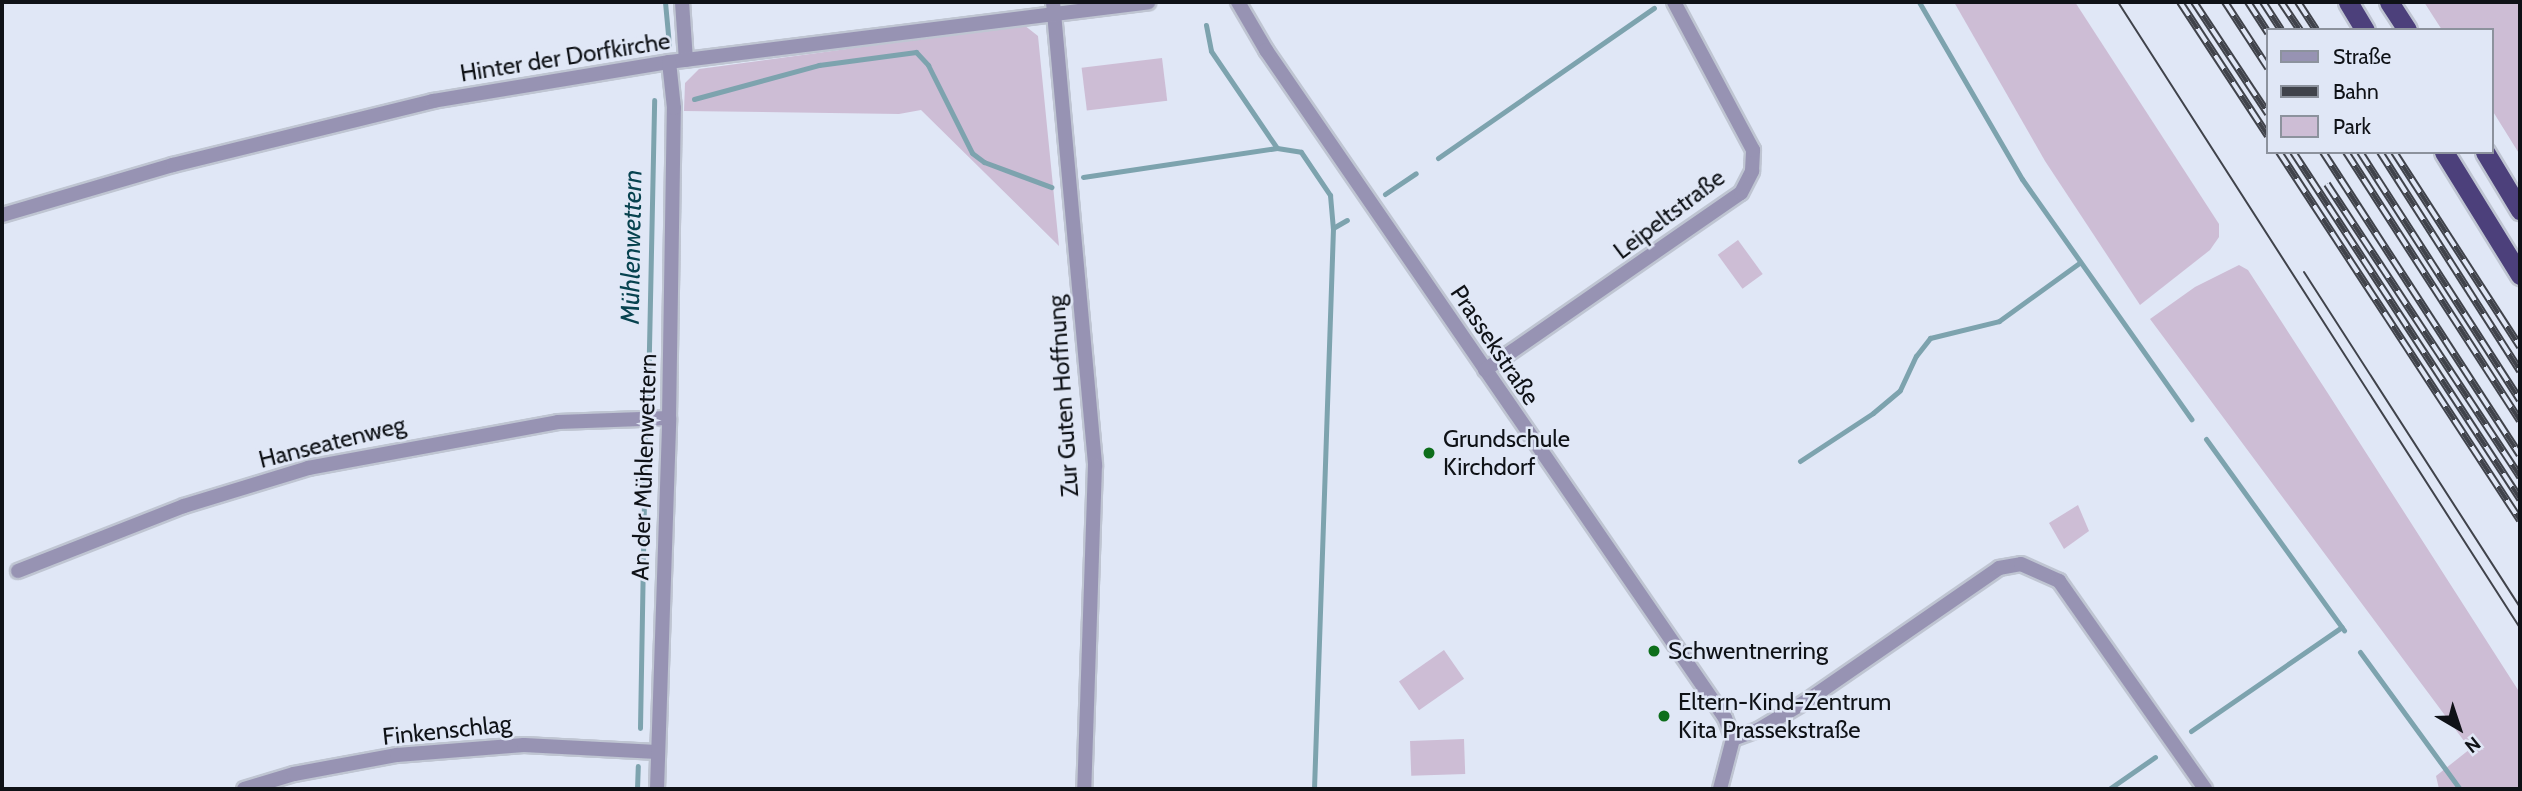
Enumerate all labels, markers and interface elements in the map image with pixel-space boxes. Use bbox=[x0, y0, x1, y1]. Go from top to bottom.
street label: Hinter der Dorfkirche bbox=[458, 26, 672, 88]
legend bbox=[2266, 28, 2494, 154]
text: Straße bbox=[2333, 44, 2391, 69]
text: Bahn bbox=[2333, 79, 2379, 104]
text: Park bbox=[2333, 114, 2371, 139]
street label: Leipeltstraße bbox=[1608, 163, 1730, 265]
water label: Mühlenwettern bbox=[615, 170, 649, 324]
street label: Prassekstraße bbox=[1444, 280, 1546, 410]
street label: Zur Guten Hoffnung bbox=[1042, 294, 1084, 498]
street label: An der Mühlenwettern bbox=[626, 353, 662, 581]
street label: Hanseatenweg bbox=[256, 410, 408, 474]
place label: Grundschule Kirchdorf bbox=[1443, 425, 1570, 481]
marker: Grundschule Kirchdorf bbox=[1421, 445, 1437, 461]
place label: Schwentnerring bbox=[1668, 637, 1828, 665]
marker: Schwentnerring bbox=[1646, 643, 1662, 659]
place label: Eltern-Kind-Zentrum Kita Prassekstraße bbox=[1678, 688, 1891, 744]
north arrow bbox=[2424, 693, 2494, 763]
marker: Eltern-Kind-Zentrum Kita Prassekstraße bbox=[1656, 708, 1672, 724]
street label: Finkenschlag bbox=[381, 709, 513, 751]
text: N bbox=[2460, 732, 2485, 758]

